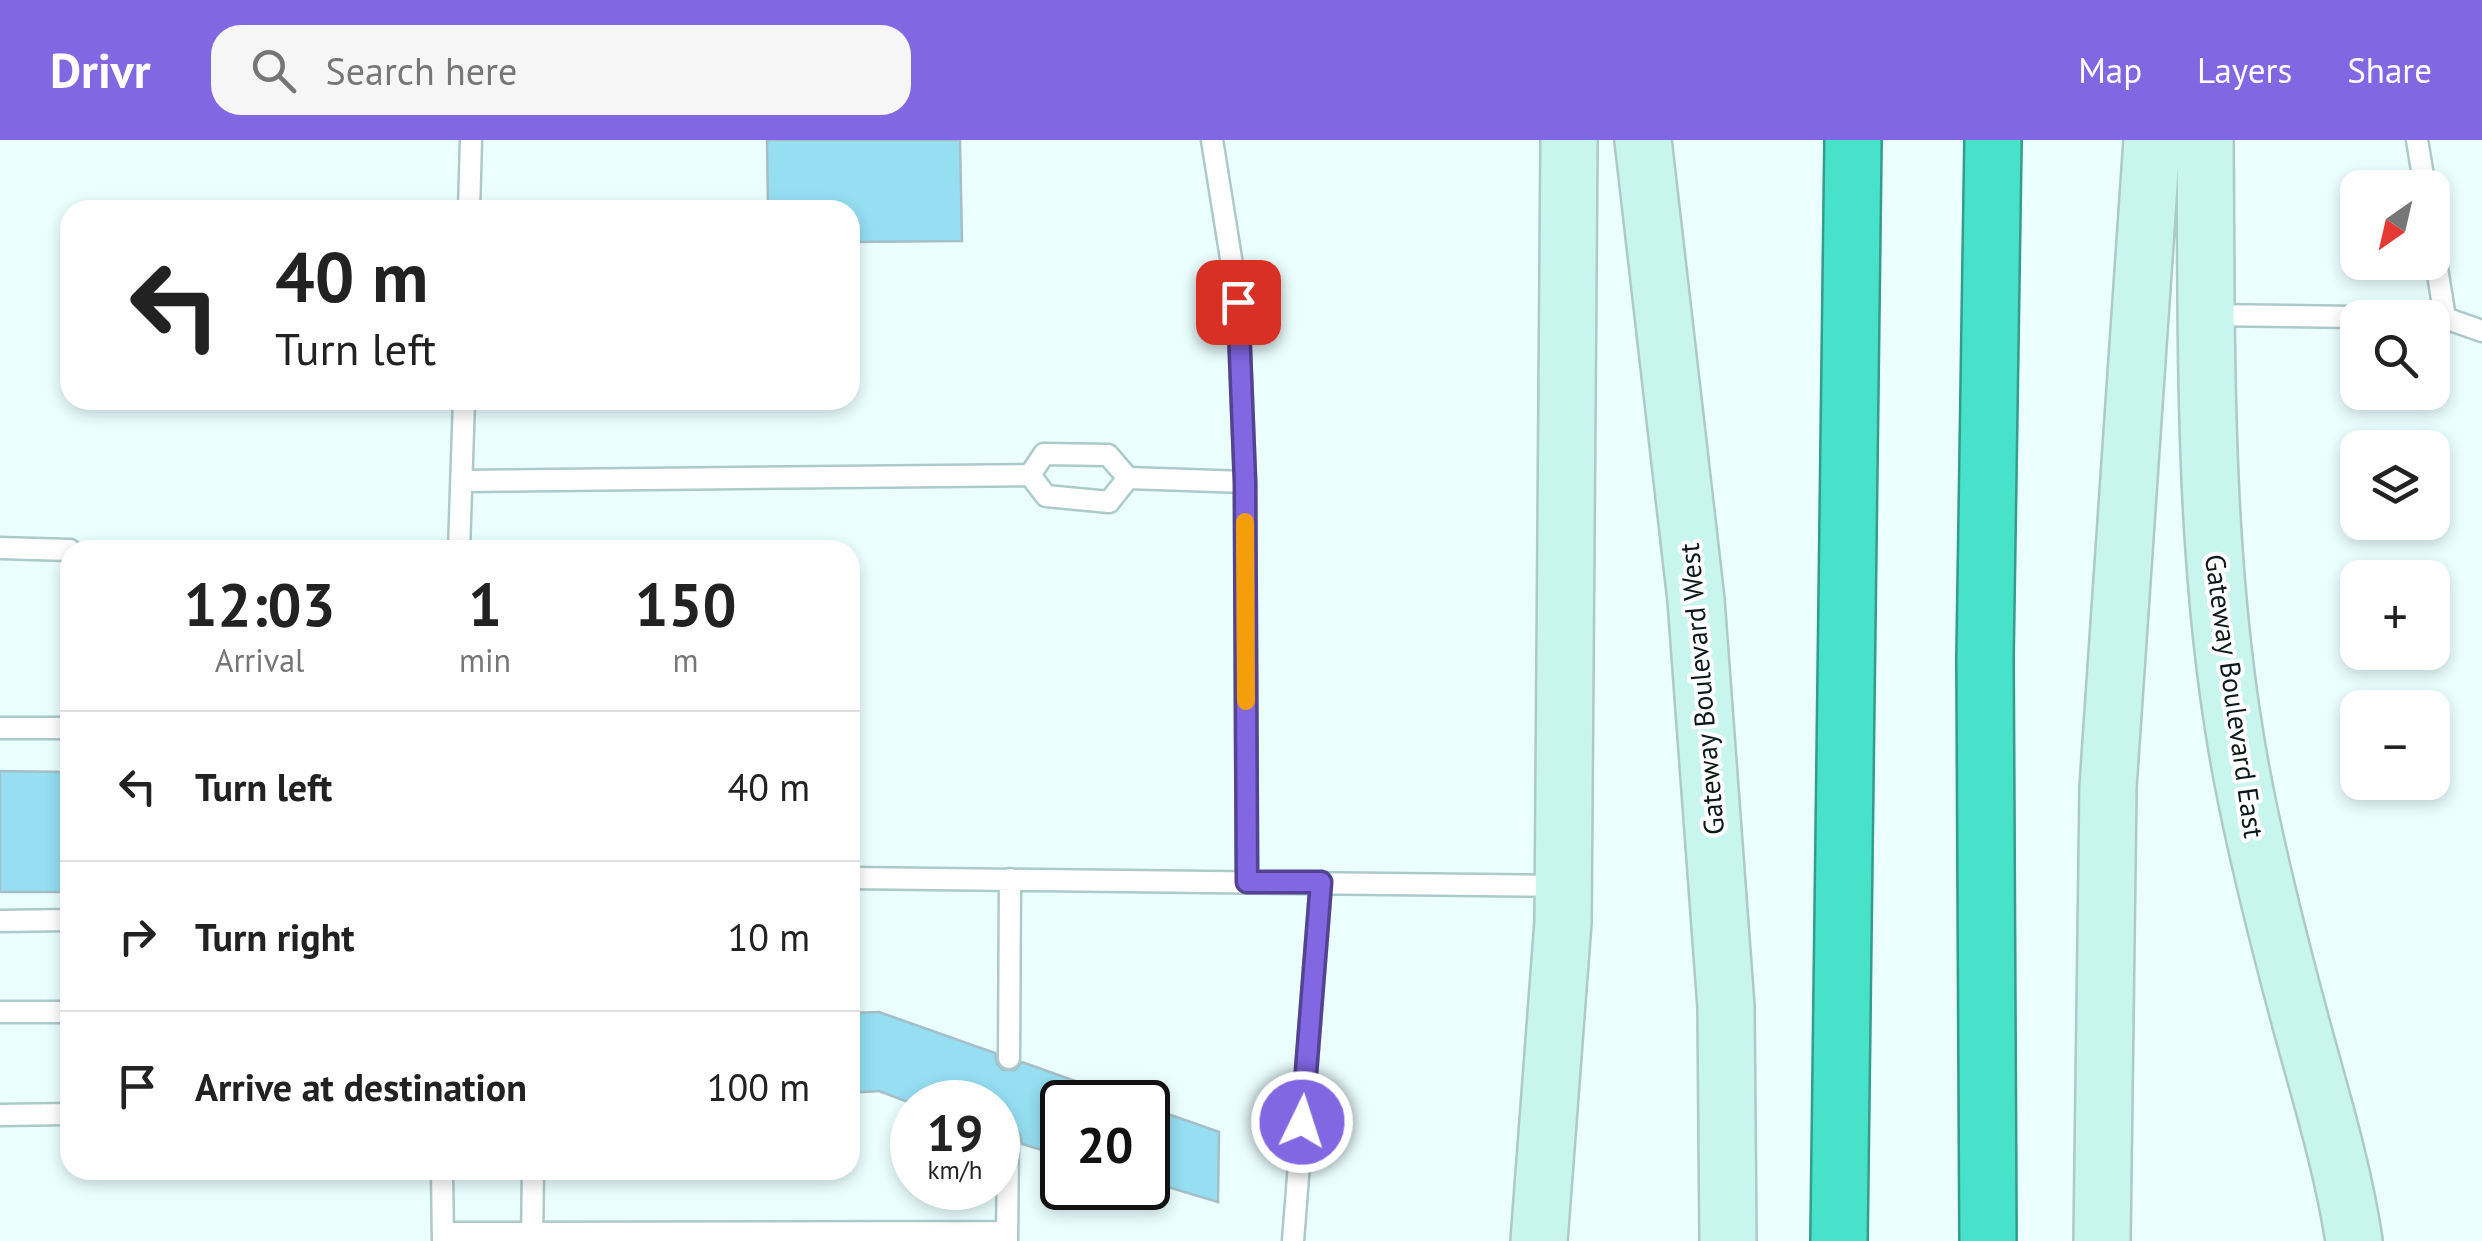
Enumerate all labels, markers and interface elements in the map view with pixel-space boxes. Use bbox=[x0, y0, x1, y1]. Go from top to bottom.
search box bbox=[211, 25, 911, 115]
text: Drivr bbox=[50, 39, 151, 101]
icon: search bbox=[246, 43, 301, 98]
text: Search here bbox=[326, 46, 517, 95]
text: Map bbox=[2078, 47, 2142, 93]
text: Layers bbox=[2197, 47, 2292, 93]
text: Share bbox=[2347, 47, 2432, 93]
north arrow bbox=[2340, 170, 2450, 280]
map controls bbox=[2340, 170, 2450, 800]
text: 40 m bbox=[275, 231, 428, 321]
icon: left bbox=[110, 240, 240, 370]
pin bbox=[1196, 260, 1281, 345]
icon: arrive bbox=[1211, 275, 1266, 330]
button: search bbox=[2340, 300, 2450, 410]
text: Turn left bbox=[275, 319, 436, 377]
button: layers bbox=[2340, 430, 2450, 540]
street label: Gateway Boulevard West bbox=[1670, 541, 1732, 836]
street label: Gateway Boulevard East bbox=[2197, 552, 2273, 841]
button: + bbox=[2340, 560, 2450, 670]
text: 12:03 bbox=[183, 565, 336, 643]
text: 1 bbox=[468, 565, 502, 643]
text: 150 bbox=[635, 565, 737, 643]
text: Arrival bbox=[215, 639, 304, 681]
text: min bbox=[459, 639, 511, 681]
text: m bbox=[673, 639, 699, 681]
button: − bbox=[2340, 690, 2450, 800]
icon: left bbox=[110, 759, 165, 814]
text: Turn left bbox=[195, 762, 332, 811]
text: 40 m bbox=[728, 762, 810, 811]
icon: right bbox=[110, 909, 165, 964]
text: Turn right bbox=[195, 912, 355, 961]
text: 10 m bbox=[728, 912, 810, 961]
icon: arrive bbox=[110, 1059, 165, 1114]
text: Arrive at destination bbox=[195, 1062, 527, 1111]
text: 100 m bbox=[707, 1062, 810, 1111]
position arrow bbox=[1250, 1070, 1354, 1174]
speed limit sign: 20 bbox=[1040, 1080, 1170, 1210]
text: 19 bbox=[927, 1100, 983, 1165]
text: km/h bbox=[928, 1154, 982, 1186]

